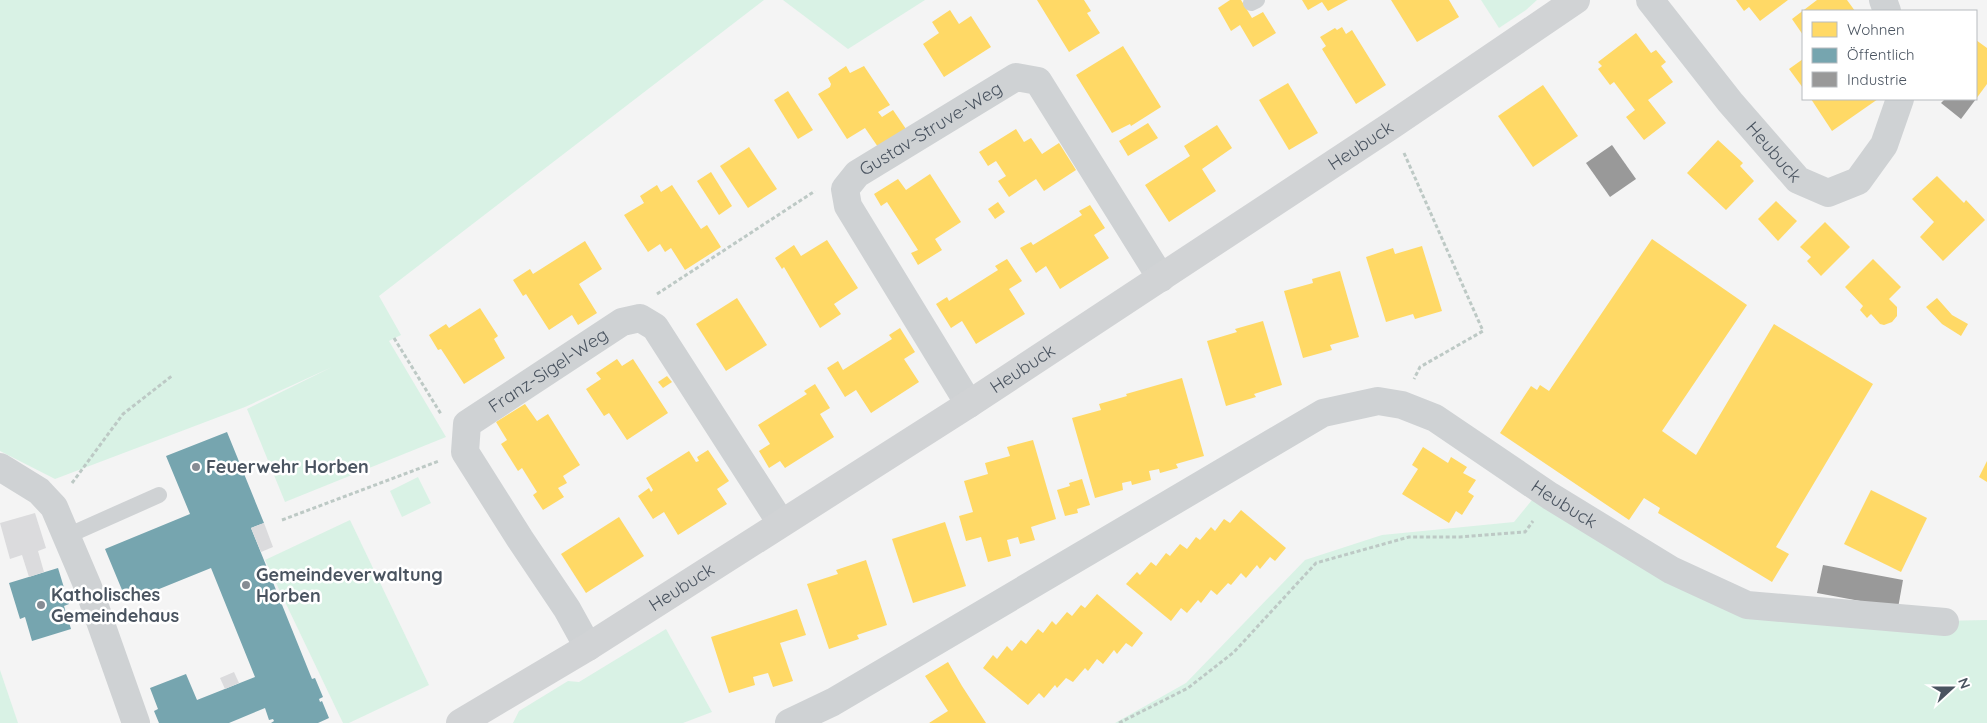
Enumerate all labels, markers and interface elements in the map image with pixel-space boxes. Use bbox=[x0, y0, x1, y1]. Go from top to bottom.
legend bbox=[1802, 10, 1977, 100]
text: Wohnen bbox=[1847, 20, 1905, 39]
text: Öffentlich bbox=[1847, 45, 1914, 64]
text: Industrie bbox=[1847, 70, 1907, 89]
street label: Gustav-Struve-Weg bbox=[855, 76, 1006, 181]
street label: Heubuck bbox=[1323, 115, 1397, 175]
street label: Heubuck bbox=[1741, 116, 1807, 187]
street label: Franz-Sigel-Weg bbox=[484, 322, 612, 418]
street label: Heubuck bbox=[985, 338, 1059, 398]
place label: Feuerwehr Horben bbox=[206, 455, 369, 478]
marker: Feuerwehr Horben bbox=[190, 461, 202, 473]
street label: Heubuck bbox=[1527, 475, 1602, 533]
street label: Heubuck bbox=[644, 557, 719, 616]
place label: Gemeindeverwaltung Horben bbox=[256, 563, 443, 607]
marker: Gemeindeverwaltung Horben bbox=[240, 579, 252, 591]
place label: Katholisches Gemeindehaus bbox=[51, 583, 180, 627]
marker: Katholisches Gemeindehaus bbox=[35, 599, 47, 611]
north arrow bbox=[1927, 663, 1977, 713]
text: N bbox=[1954, 675, 1974, 691]

